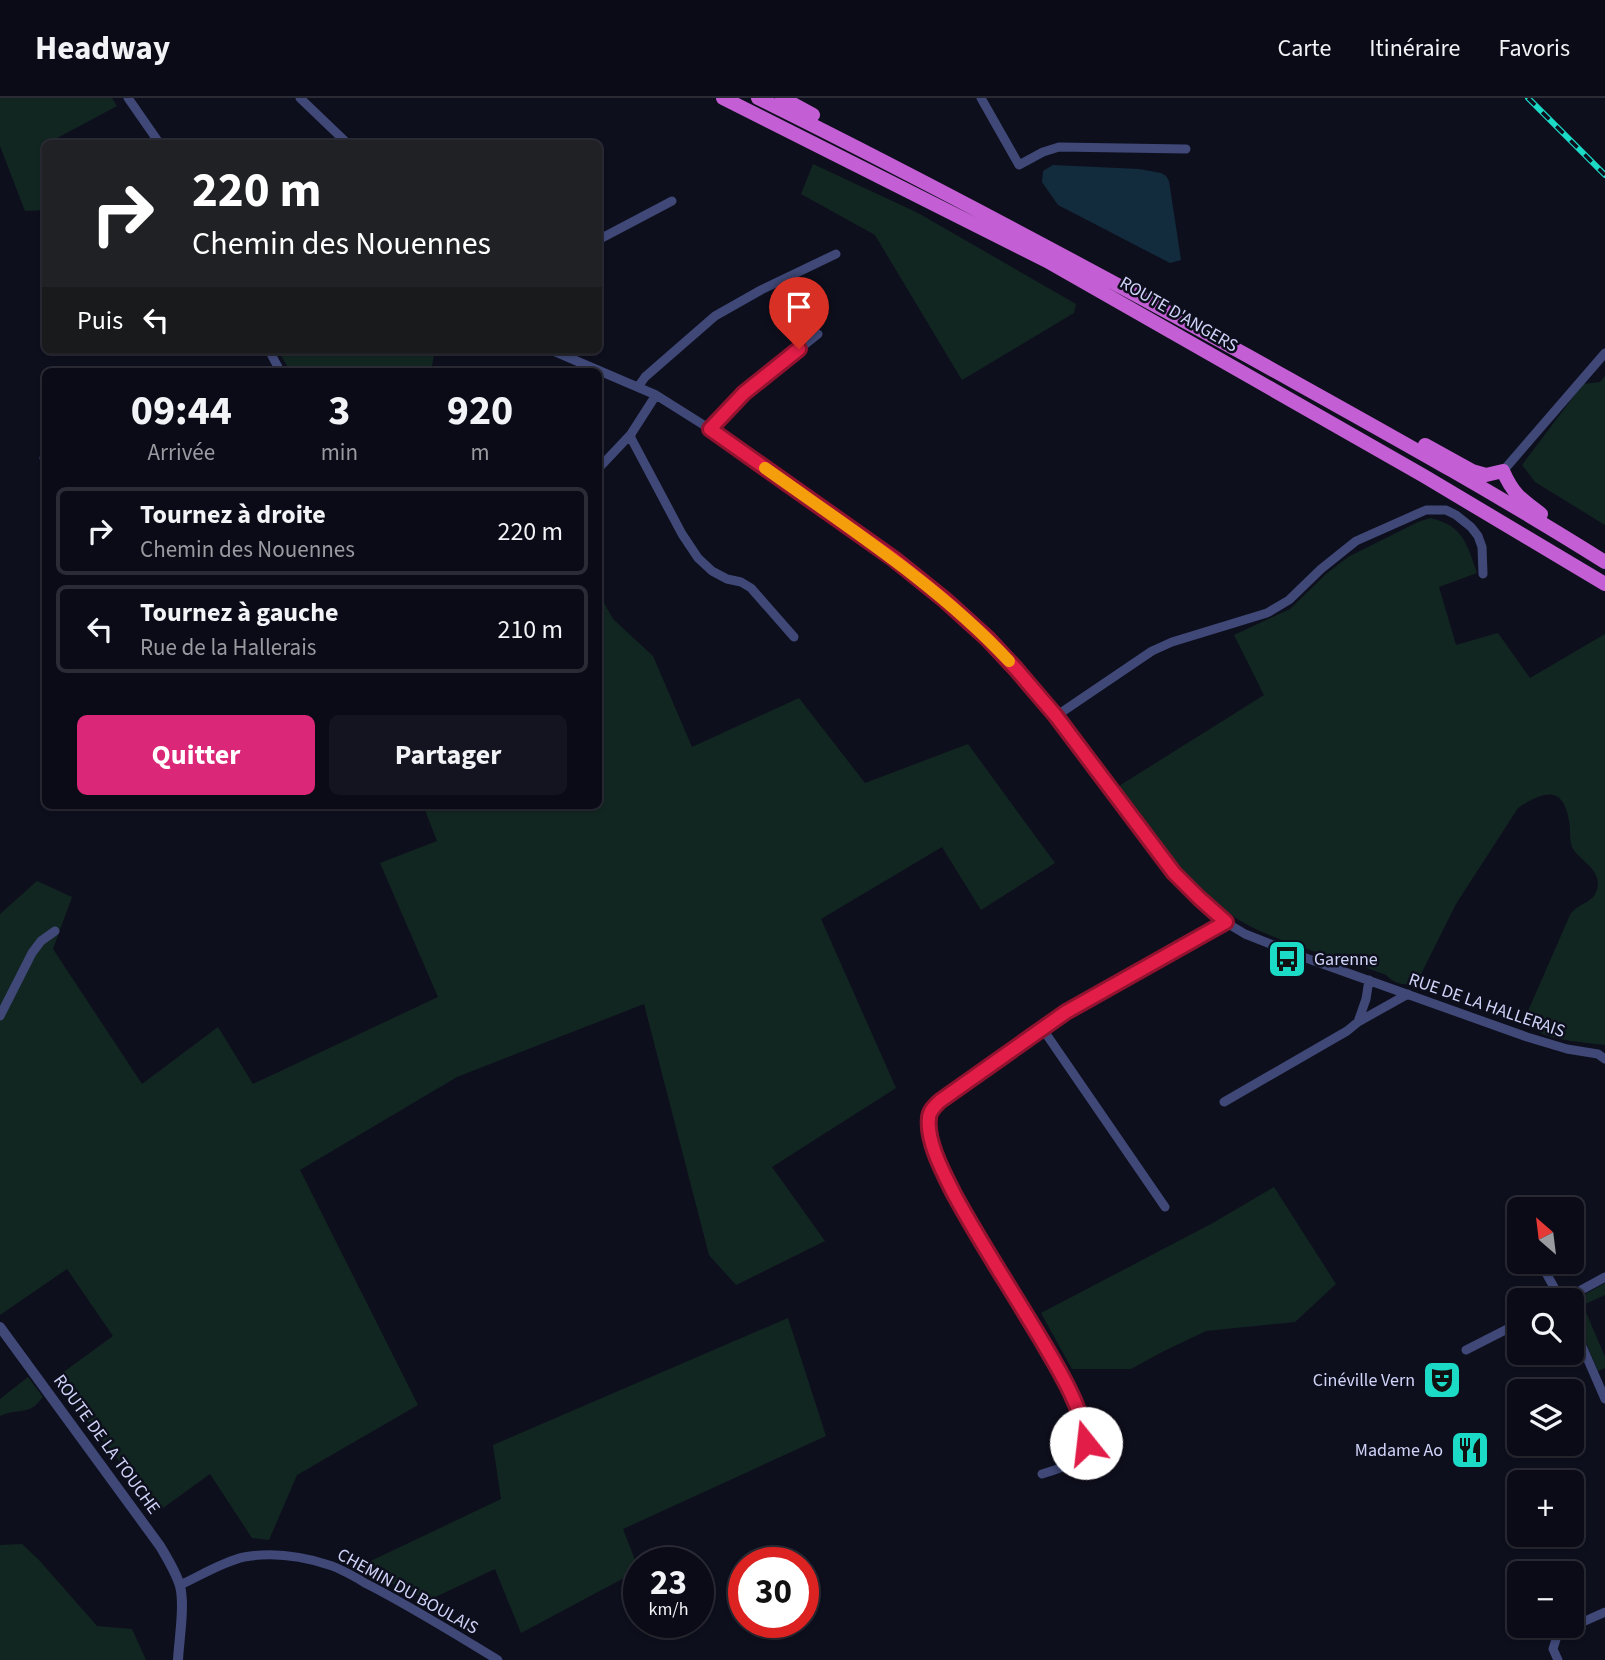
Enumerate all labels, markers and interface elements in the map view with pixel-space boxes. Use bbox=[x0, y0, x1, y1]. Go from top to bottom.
text: Headway bbox=[35, 25, 170, 72]
text: Carte bbox=[1277, 31, 1331, 66]
text: Itinéraire bbox=[1369, 31, 1460, 66]
text: Favoris bbox=[1498, 31, 1570, 66]
text: 220 m bbox=[192, 156, 321, 226]
icon: right bbox=[77, 168, 168, 259]
text: Chemin des Nouennes bbox=[192, 221, 491, 267]
street label: ROUTE D'ANGERS bbox=[1115, 270, 1242, 358]
pin bbox=[769, 277, 829, 349]
icon: arrive bbox=[780, 288, 818, 326]
icon: left bbox=[137, 301, 175, 339]
text: Puis bbox=[77, 302, 123, 339]
text: 09:44 bbox=[131, 381, 232, 441]
text: 3 bbox=[328, 381, 350, 441]
text: 920 bbox=[447, 381, 513, 441]
text: Arrivée bbox=[148, 436, 215, 469]
text: min bbox=[321, 436, 358, 469]
text: m bbox=[470, 436, 490, 469]
text: Tournez à droite bbox=[140, 496, 326, 533]
icon: right bbox=[81, 512, 119, 550]
text: 220 m bbox=[497, 513, 563, 550]
text: Chemin des Nouennes bbox=[140, 533, 355, 566]
text: Tournez à gauche bbox=[140, 594, 339, 631]
icon: left bbox=[81, 610, 119, 648]
text: 210 m bbox=[497, 611, 563, 648]
text: Rue de la Hallerais bbox=[140, 631, 317, 664]
button: Quitter bbox=[77, 715, 315, 795]
button: Partager bbox=[329, 715, 567, 795]
bus stop icon: Garenne bbox=[1266, 938, 1308, 980]
place label: Garenne bbox=[1314, 947, 1378, 972]
street label: RUE DE LA HALLERAIS bbox=[1405, 967, 1568, 1044]
north arrow bbox=[1507, 1197, 1584, 1274]
map controls bbox=[1507, 1197, 1584, 1638]
button: search bbox=[1507, 1288, 1584, 1365]
theatre icon: Cinéville Vern bbox=[1421, 1359, 1463, 1401]
place label: Cinéville Vern bbox=[1313, 1368, 1415, 1393]
street label: ROUTE DE LA TOUCHE bbox=[47, 1369, 166, 1519]
button: layers bbox=[1507, 1379, 1584, 1456]
position arrow bbox=[1049, 1406, 1123, 1480]
restaurant icon: Madame Ao bbox=[1449, 1429, 1491, 1471]
place label: Madame Ao bbox=[1355, 1438, 1443, 1463]
button: + bbox=[1507, 1470, 1584, 1547]
street label: CHEMIN DU BOULAIS bbox=[333, 1542, 483, 1641]
speed limit sign: 30 bbox=[728, 1547, 819, 1638]
text: 23 bbox=[650, 1558, 687, 1608]
button: − bbox=[1507, 1561, 1584, 1638]
text: km/h bbox=[649, 1597, 688, 1622]

